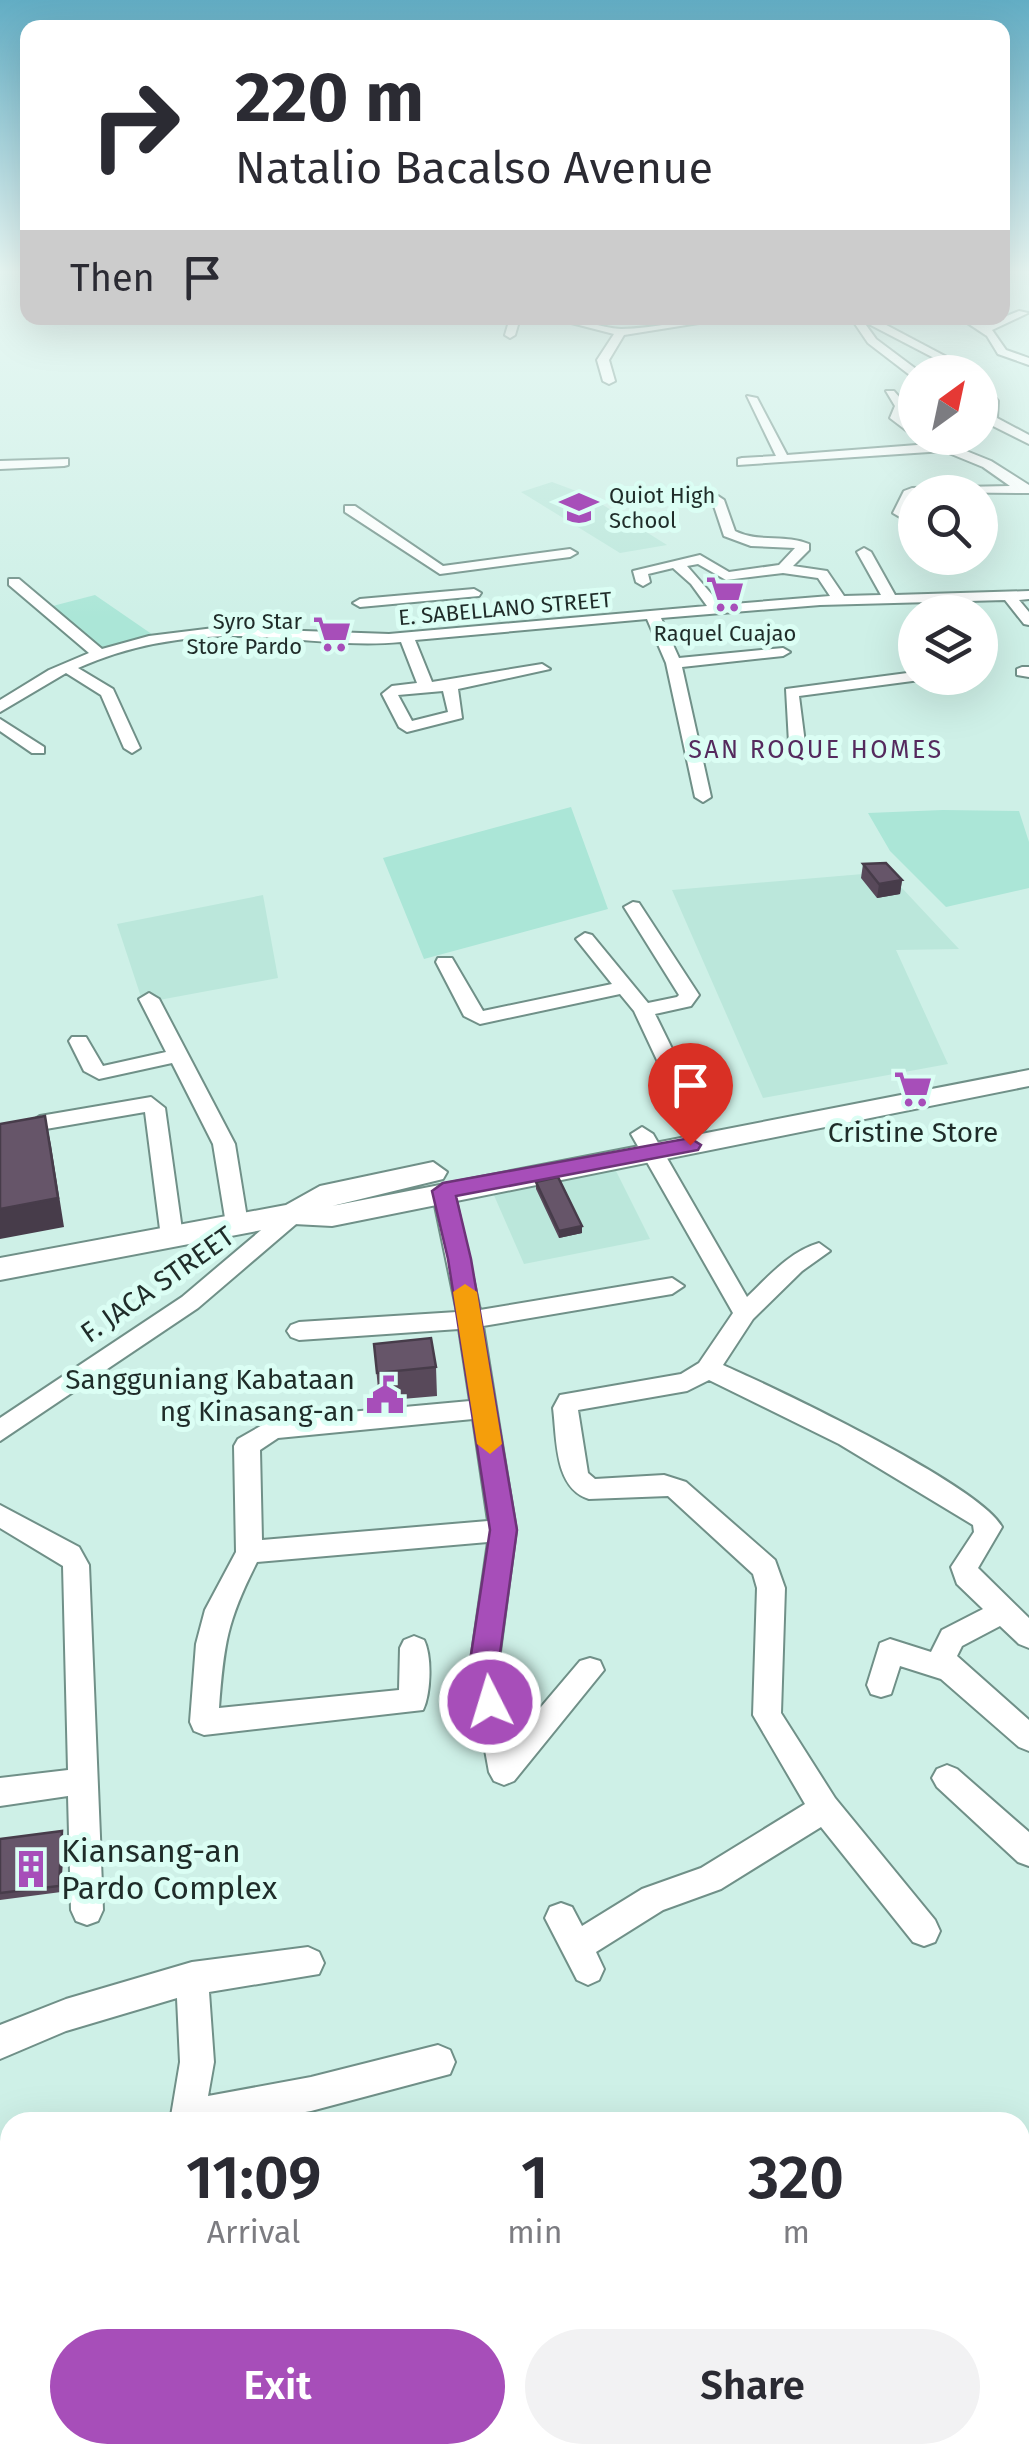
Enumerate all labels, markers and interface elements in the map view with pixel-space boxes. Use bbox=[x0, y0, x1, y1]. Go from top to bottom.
text: 220 m bbox=[235, 56, 424, 140]
icon: right bbox=[70, 60, 200, 190]
text: Natalio Bacalso Avenue bbox=[235, 141, 713, 195]
icon: arrive bbox=[175, 250, 230, 305]
text: Then bbox=[70, 255, 155, 301]
north arrow bbox=[898, 355, 998, 455]
map controls bbox=[898, 355, 998, 695]
button: search bbox=[898, 475, 998, 575]
place label: Quiot High School bbox=[609, 482, 715, 534]
school or university icon: Quiot High School bbox=[558, 487, 600, 529]
supermarket icon: Raquel Cuajao bbox=[704, 573, 746, 615]
street label: E. SABELLANO STREET bbox=[397, 586, 614, 631]
button: layers bbox=[898, 595, 998, 695]
place label: Syro Star Store Pardo bbox=[187, 608, 303, 660]
supermarket icon: Syro Star Store Pardo bbox=[311, 613, 353, 655]
place label: Raquel Cuajao bbox=[654, 620, 796, 647]
district label: SAN ROQUE HOMES bbox=[688, 735, 944, 765]
pin bbox=[648, 1043, 733, 1146]
icon: arrive bbox=[663, 1058, 718, 1113]
supermarket icon: Cristine Store bbox=[892, 1068, 934, 1110]
place label: Cristine Store bbox=[828, 1116, 998, 1149]
street label: F. JACA STREET bbox=[74, 1219, 241, 1349]
place label: Sangguniang Kabataan ng Kinasang-an bbox=[65, 1363, 355, 1428]
public building icon: Sangguniang Kabataan ng Kinasang-an bbox=[364, 1374, 406, 1416]
position arrow bbox=[438, 1650, 542, 1754]
place label: Kiansang-an Pardo Complex bbox=[61, 1832, 278, 1907]
building icon: Kiansang-an Pardo Complex bbox=[10, 1848, 52, 1890]
text: 11:09 bbox=[186, 2142, 321, 2214]
text: 1 bbox=[521, 2142, 548, 2214]
text: 320 bbox=[748, 2142, 844, 2214]
text: Arrival bbox=[207, 2213, 300, 2251]
text: min bbox=[507, 2213, 562, 2251]
text: m bbox=[782, 2213, 810, 2251]
button: Exit bbox=[50, 2329, 505, 2444]
button: Share bbox=[525, 2329, 980, 2444]

